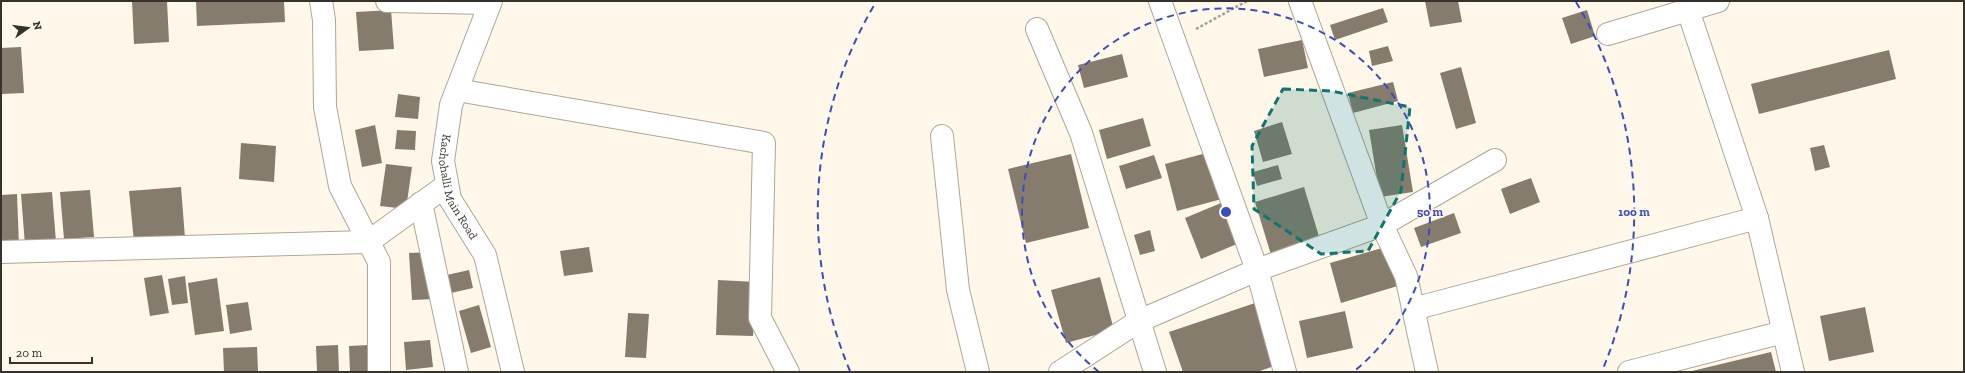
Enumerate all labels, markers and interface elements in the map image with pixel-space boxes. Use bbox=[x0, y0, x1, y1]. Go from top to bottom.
north arrow bbox=[8, 8, 48, 48]
text: N bbox=[30, 20, 45, 32]
street label: Kachohalli Main Road bbox=[436, 133, 481, 242]
centre of rings bbox=[1219, 205, 1233, 219]
text: 50 m bbox=[1417, 205, 1443, 219]
text: 100 m bbox=[1618, 205, 1650, 219]
scale bar bbox=[10, 339, 92, 365]
text: 20 m bbox=[16, 346, 43, 360]

